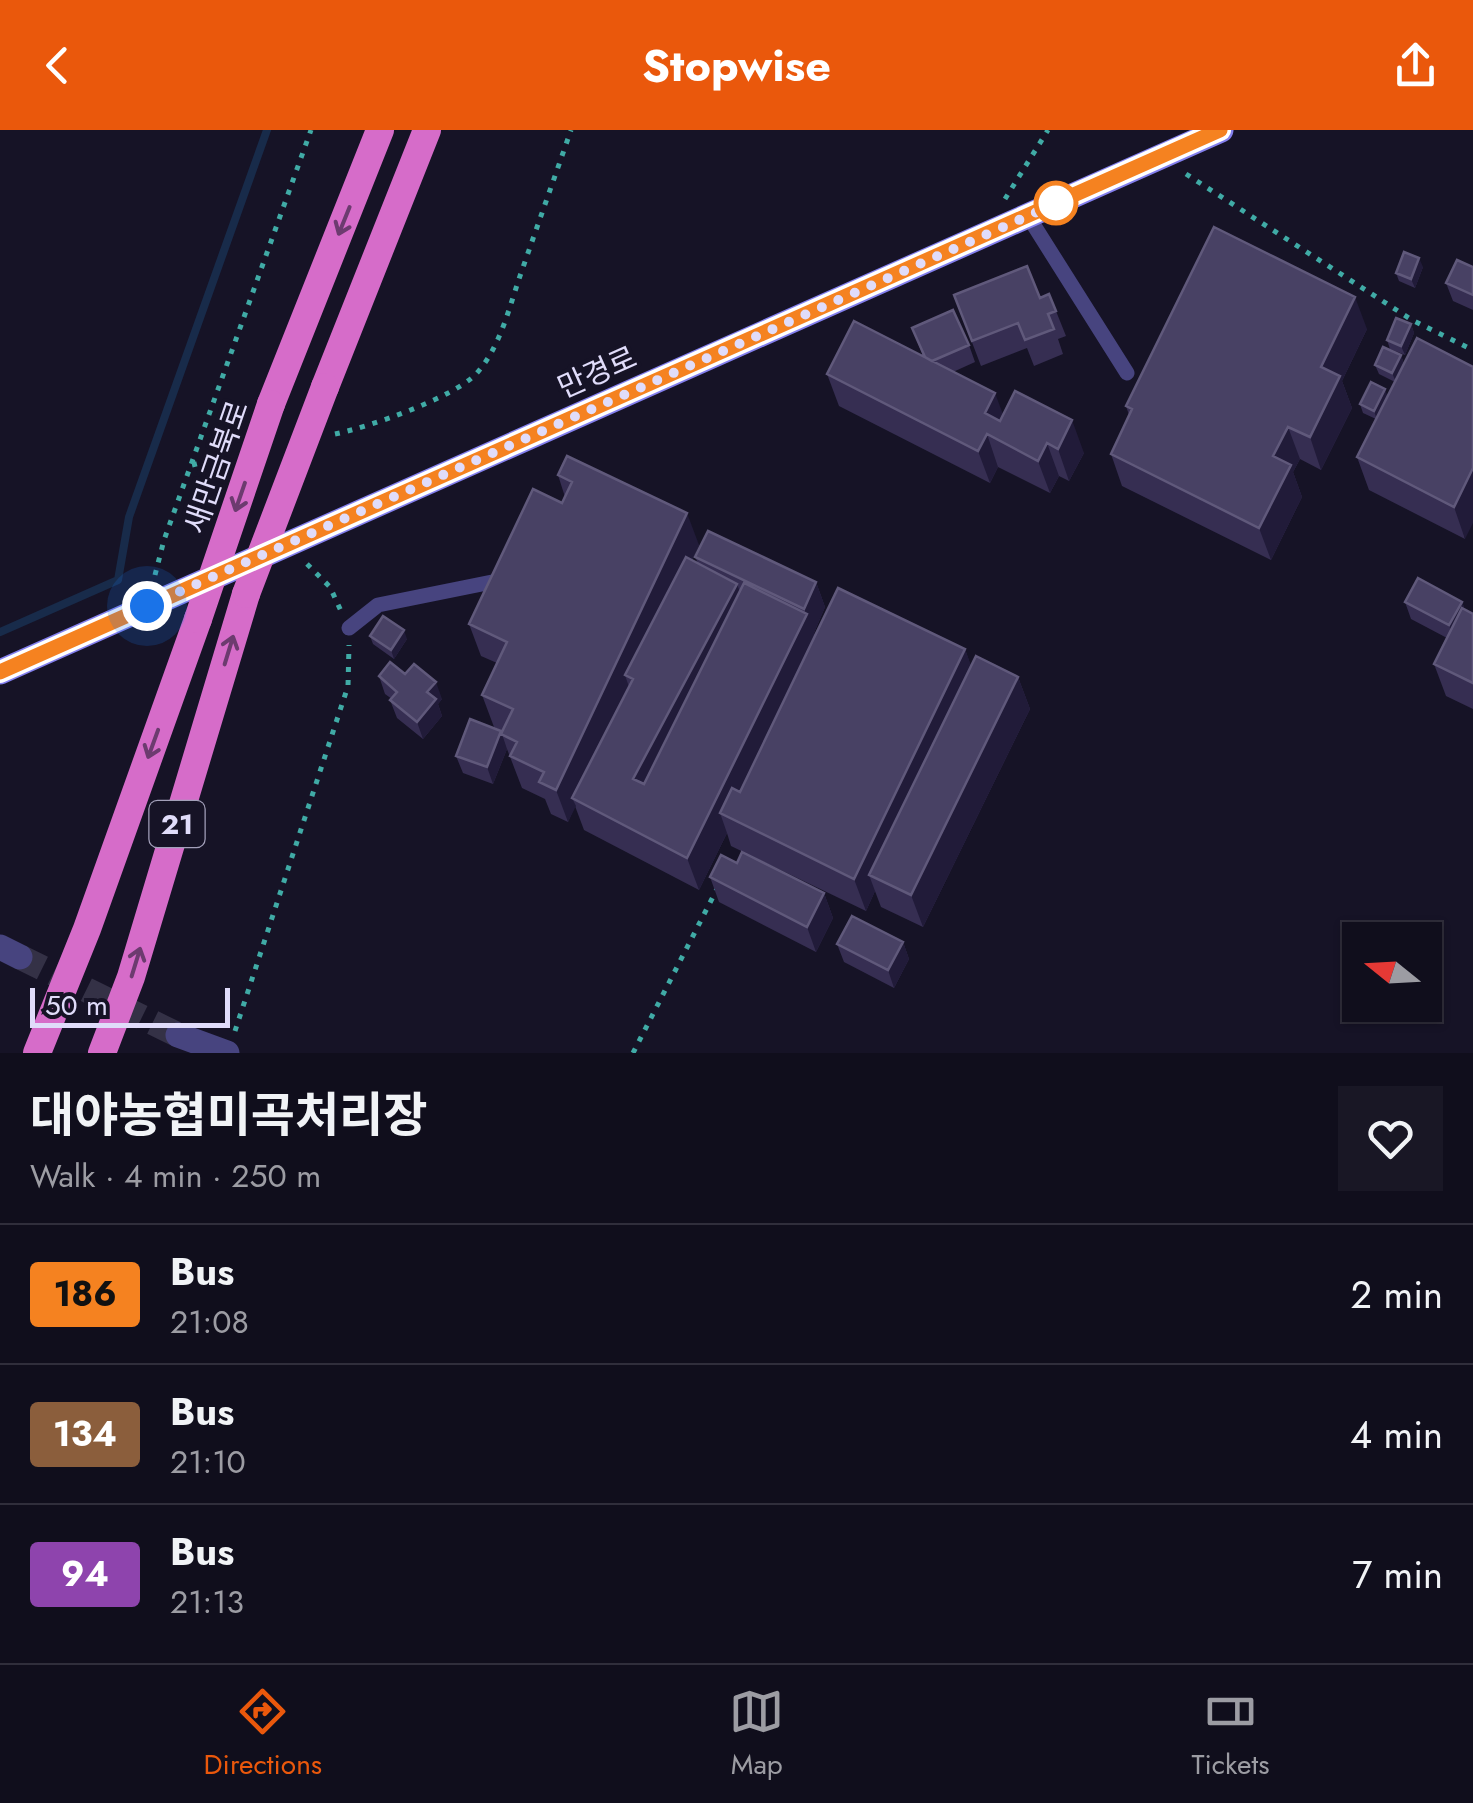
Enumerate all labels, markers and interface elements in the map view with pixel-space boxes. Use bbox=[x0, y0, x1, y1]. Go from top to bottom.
text: Stopwise bbox=[642, 33, 831, 98]
icon: back bbox=[30, 38, 85, 93]
icon: share bbox=[1388, 38, 1443, 93]
unlabelled marker bbox=[1035, 182, 1077, 224]
one-way arrow bbox=[334, 204, 352, 235]
street label: 만경로 bbox=[550, 336, 644, 408]
street label: 새만금북로 bbox=[173, 395, 259, 539]
one-way arrow bbox=[229, 480, 247, 512]
your location bbox=[122, 581, 172, 631]
one-way arrow bbox=[221, 635, 239, 667]
one-way arrow bbox=[143, 727, 161, 758]
road number: 21 bbox=[150, 801, 204, 847]
north arrow bbox=[1342, 922, 1442, 1022]
map controls bbox=[1342, 922, 1442, 1022]
one-way arrow bbox=[128, 946, 146, 978]
scale bar bbox=[30, 983, 230, 1028]
text: 50 m bbox=[45, 985, 108, 1026]
text: 대야농협미곡처리장 bbox=[30, 1081, 427, 1150]
button: heart bbox=[1338, 1086, 1443, 1191]
text: Walk · 4 min · 250 m bbox=[30, 1153, 321, 1199]
text: Bus bbox=[170, 1244, 234, 1299]
text: 2 min bbox=[1351, 1267, 1443, 1322]
text: 186 bbox=[53, 1269, 117, 1319]
text: 21:08 bbox=[170, 1299, 249, 1345]
text: Bus bbox=[170, 1384, 234, 1439]
text: 4 min bbox=[1350, 1407, 1443, 1462]
text: 134 bbox=[53, 1409, 117, 1459]
text: 21:10 bbox=[170, 1439, 246, 1485]
text: Bus bbox=[170, 1524, 234, 1579]
text: 7 min bbox=[1352, 1547, 1443, 1602]
text: 94 bbox=[61, 1549, 109, 1599]
text: 21:13 bbox=[170, 1579, 244, 1625]
tab: Directions bbox=[204, 1684, 322, 1785]
tab: Map bbox=[729, 1684, 784, 1785]
tab: Tickets bbox=[1191, 1684, 1269, 1785]

